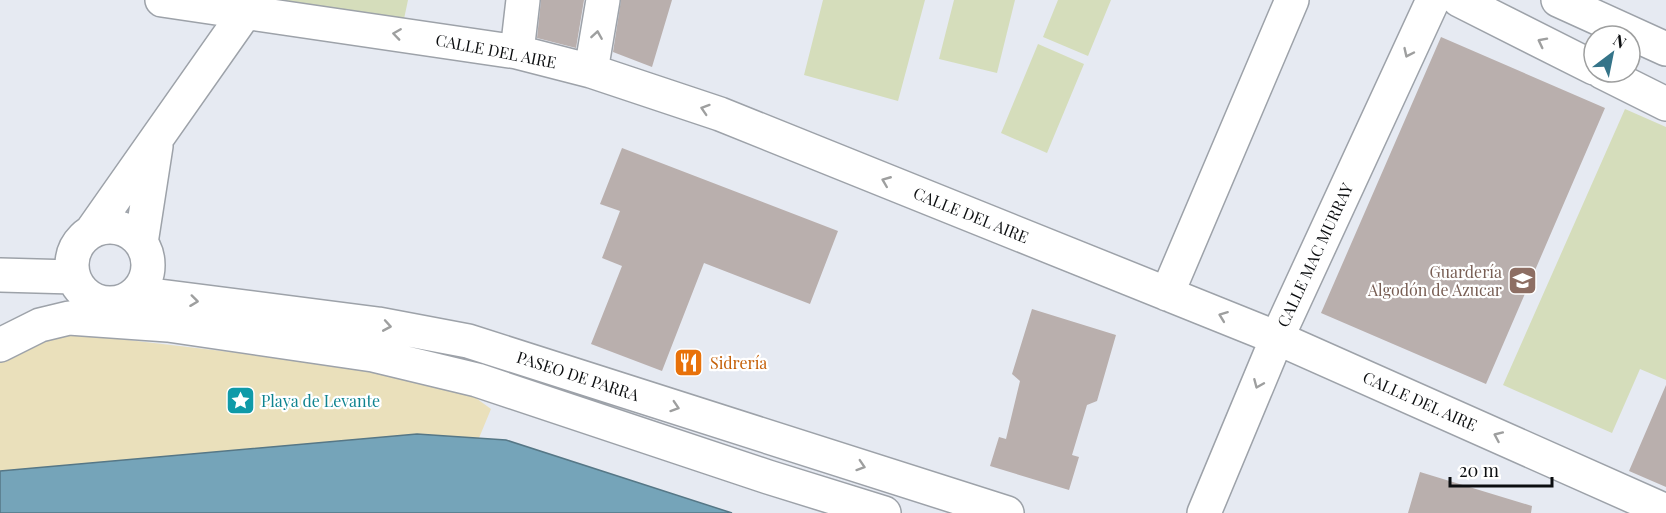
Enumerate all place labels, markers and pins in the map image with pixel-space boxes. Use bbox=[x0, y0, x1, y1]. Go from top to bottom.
place label: Guardería Algodón de Azucar bbox=[1367, 261, 1502, 300]
school or university icon: Guardería Algodón de Azucar bbox=[1507, 265, 1539, 297]
restaurant icon: Sidrería bbox=[673, 347, 705, 379]
place label: Sidrería bbox=[710, 352, 767, 373]
place icon: Playa de Levante bbox=[224, 385, 256, 417]
place label: Playa de Levante bbox=[261, 390, 380, 411]

